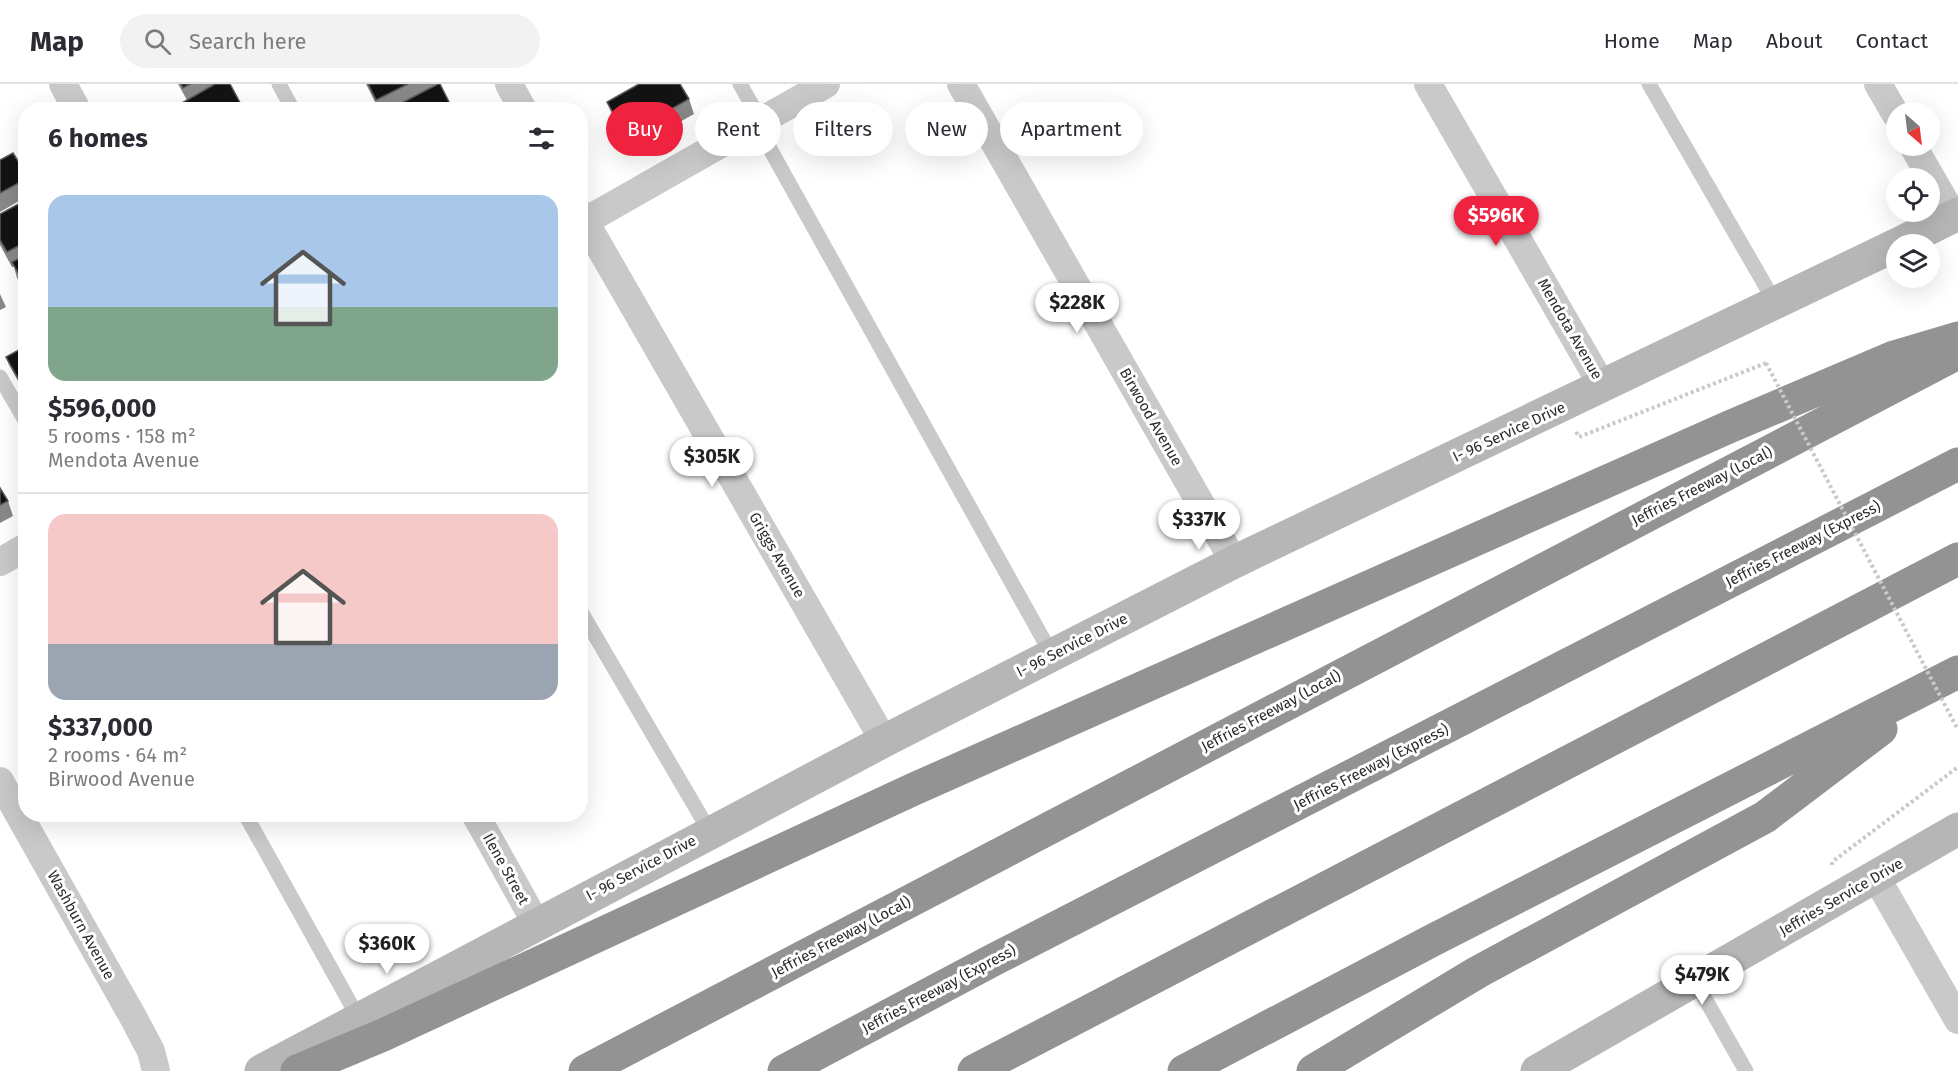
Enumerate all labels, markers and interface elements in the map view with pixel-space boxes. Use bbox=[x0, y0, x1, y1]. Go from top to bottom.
search box bbox=[120, 14, 540, 68]
text: Map bbox=[30, 25, 84, 58]
icon: search bbox=[141, 25, 174, 58]
text: Search here bbox=[189, 28, 307, 55]
text: Home bbox=[1604, 28, 1660, 54]
text: Map bbox=[1693, 28, 1733, 54]
text: About bbox=[1766, 28, 1823, 54]
text: Contact bbox=[1856, 28, 1928, 54]
chip: Buy bbox=[606, 102, 683, 156]
chip: Rent bbox=[695, 102, 781, 156]
chip: Filters bbox=[793, 102, 893, 156]
chip: New bbox=[905, 102, 988, 156]
chip: Apartment bbox=[1000, 102, 1143, 156]
north arrow bbox=[1886, 102, 1940, 156]
map controls bbox=[1886, 102, 1940, 288]
icon: filters bbox=[525, 122, 558, 155]
text: 6 homes bbox=[48, 123, 148, 154]
button: locate bbox=[1886, 168, 1940, 222]
pin: $596K bbox=[1454, 196, 1538, 247]
text: $596K bbox=[1468, 203, 1524, 227]
icon: home bbox=[249, 234, 357, 342]
button: layers bbox=[1886, 234, 1940, 288]
street label: Mendota Avenue bbox=[1534, 275, 1606, 383]
pin: $228K bbox=[1035, 283, 1119, 334]
text: $228K bbox=[1049, 290, 1105, 314]
street label: Birwood Avenue bbox=[1116, 365, 1186, 469]
text: $596,000 bbox=[48, 393, 157, 424]
street label: I- 96 Service Drive bbox=[1450, 398, 1568, 466]
text: 5 rooms · 158 m² bbox=[48, 424, 196, 448]
pin: $305K bbox=[670, 437, 754, 488]
street label: Jeffries Freeway (Local) bbox=[1629, 443, 1775, 529]
text: $305K bbox=[684, 444, 740, 468]
text: Mendota Avenue bbox=[48, 448, 199, 472]
street label: Jeffries Freeway (Express) bbox=[1722, 497, 1884, 591]
pin: $337K bbox=[1157, 500, 1241, 551]
text: $337K bbox=[1172, 507, 1226, 531]
street label: Griggs Avenue bbox=[745, 509, 809, 601]
icon: home bbox=[249, 553, 357, 661]
street label: I- 96 Service Drive bbox=[1013, 609, 1131, 681]
street label: Jeffries Freeway (Local) bbox=[1198, 667, 1344, 755]
text: $337,000 bbox=[48, 712, 153, 743]
street label: Jeffries Freeway (Express) bbox=[1290, 720, 1452, 814]
text: 2 rooms · 64 m² bbox=[48, 743, 187, 767]
text: Birwood Avenue bbox=[48, 767, 195, 791]
street label: Ilene Street bbox=[479, 830, 533, 908]
street label: I- 96 Service Drive bbox=[583, 831, 699, 905]
street label: Jeffries Service Drive bbox=[1776, 854, 1906, 940]
street label: Washburn Avenue bbox=[44, 867, 118, 983]
street label: Jeffries Freeway (Local) bbox=[768, 893, 914, 981]
pin: $360K bbox=[345, 924, 429, 975]
text: $360K bbox=[358, 931, 416, 955]
street label: Jeffries Freeway (Express) bbox=[859, 941, 1019, 1037]
pin: $479K bbox=[1660, 955, 1744, 1006]
text: $479K bbox=[1675, 962, 1729, 986]

